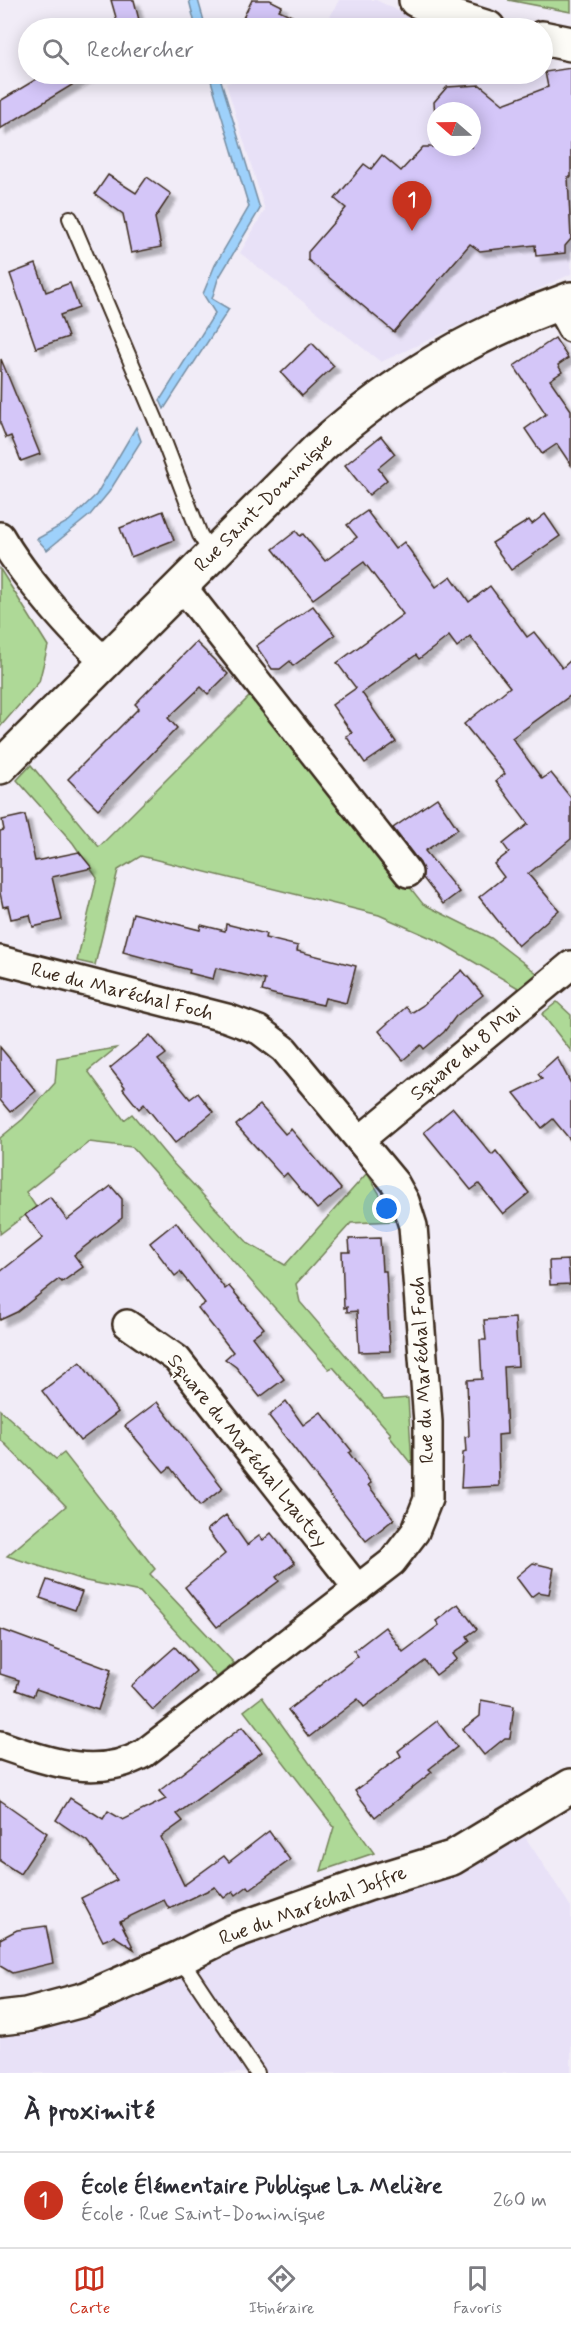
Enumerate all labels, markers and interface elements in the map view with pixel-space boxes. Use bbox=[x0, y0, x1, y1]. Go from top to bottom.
search box bbox=[18, 18, 553, 84]
icon: search bbox=[39, 35, 72, 68]
text: Rechercher bbox=[87, 37, 194, 65]
north arrow bbox=[427, 102, 481, 156]
pin: 1 bbox=[392, 182, 432, 231]
street label: Rue Saint-Dominique bbox=[189, 428, 339, 578]
street label: Rue du Maréchal Foch bbox=[28, 956, 216, 1028]
street label: Square du 8 Mai bbox=[405, 999, 527, 1107]
your location bbox=[372, 1194, 401, 1223]
street label: Rue du Maréchal Foch bbox=[405, 1276, 441, 1464]
street label: Square du Maréchal Lyautey bbox=[160, 1349, 334, 1553]
street label: Rue du Maréchal Joffre bbox=[215, 1859, 411, 1953]
text: À proximité bbox=[24, 2095, 155, 2129]
text: École Élémentaire Publique La Melière bbox=[81, 2173, 443, 2201]
text: 1 bbox=[39, 2187, 48, 2214]
text: 260 m bbox=[493, 2187, 547, 2214]
text: École · Rue Saint-Dominique bbox=[81, 2201, 325, 2228]
tab: Carte bbox=[69, 2262, 110, 2319]
tab: Itinéraire bbox=[249, 2262, 315, 2319]
tab: Favoris bbox=[453, 2262, 502, 2319]

